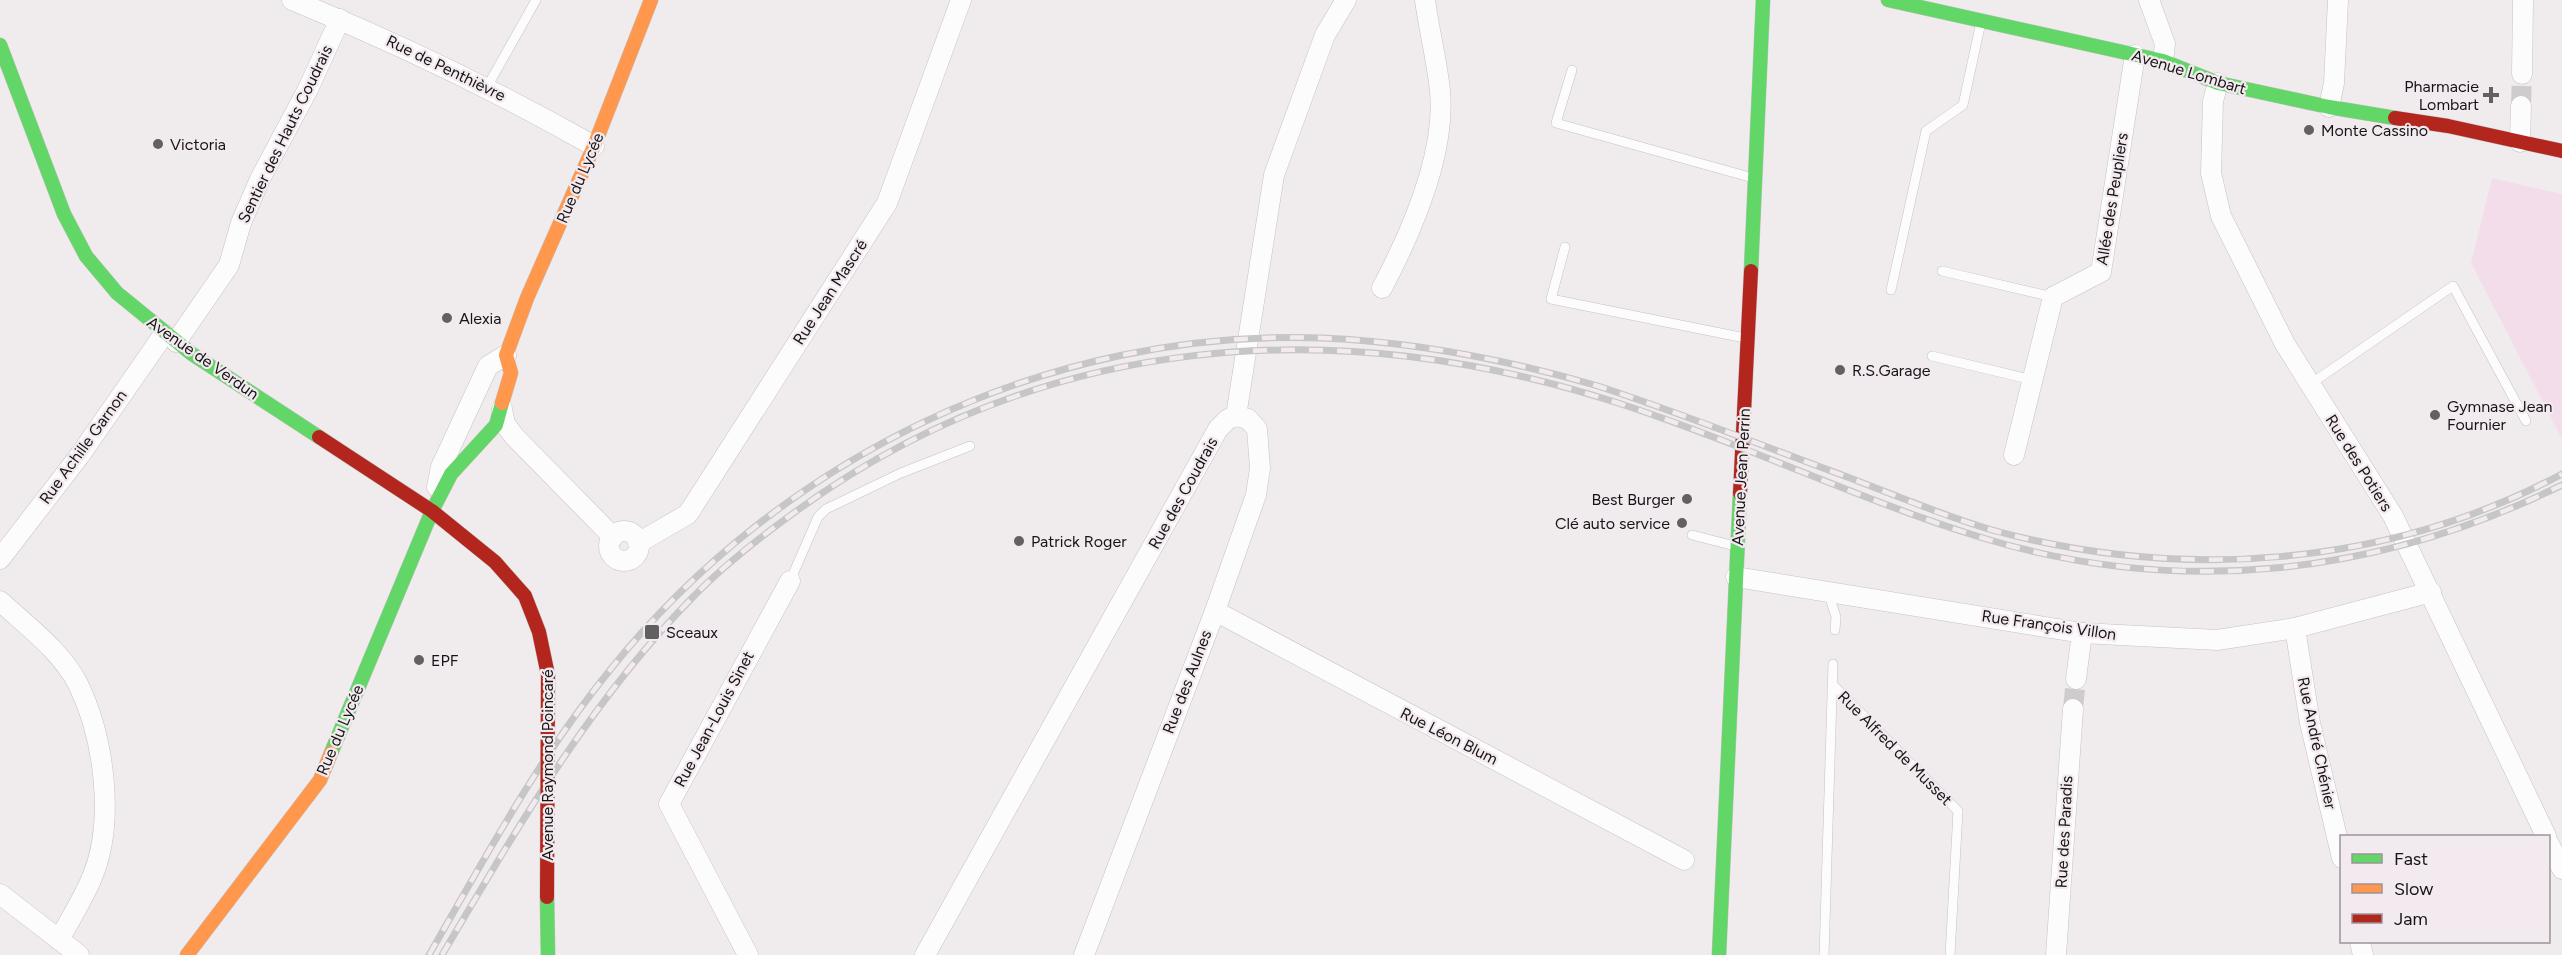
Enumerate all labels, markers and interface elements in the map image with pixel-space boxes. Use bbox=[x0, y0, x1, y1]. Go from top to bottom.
street label: Rue de Penthièvre bbox=[383, 31, 509, 105]
street label: Sentier des Hauts Coudrais bbox=[234, 42, 336, 226]
street label: Avenue Lombart bbox=[2130, 46, 2248, 98]
place label: Pharmacie Lombart bbox=[2404, 77, 2479, 114]
marker: Pharmacie Lombart bbox=[2484, 88, 2498, 102]
place label: Monte Cassino bbox=[2321, 121, 2428, 140]
marker: Monte Cassino bbox=[2302, 123, 2316, 137]
street label: Rue du Lycée bbox=[552, 130, 608, 226]
street label: Allée des Peupliers bbox=[2092, 131, 2132, 267]
place label: Victoria bbox=[170, 135, 226, 154]
marker: Victoria bbox=[151, 137, 165, 151]
street label: Rue Jean Mascré bbox=[789, 236, 871, 348]
place label: Alexia bbox=[459, 309, 501, 328]
marker: Alexia bbox=[440, 311, 454, 325]
street label: Avenue de Verdun bbox=[144, 312, 263, 404]
place label: R.S.Garage bbox=[1852, 361, 1931, 380]
marker: R.S.Garage bbox=[1833, 363, 1847, 377]
street label: Rue Achille Garnon bbox=[35, 386, 131, 508]
place label: Gymnase Jean Fournier bbox=[2447, 397, 2553, 434]
street label: Avenue Jean Perrin bbox=[1728, 408, 1754, 546]
marker: Gymnase Jean Fournier bbox=[2428, 408, 2442, 422]
street label: Rue des Potiers bbox=[2322, 411, 2396, 515]
street label: Rue des Coudrais bbox=[1144, 434, 1222, 552]
place label: Best Burger bbox=[1591, 490, 1676, 509]
marker: Best Burger bbox=[1680, 492, 1694, 506]
place label: Clé auto service bbox=[1555, 514, 1670, 533]
marker: Clé auto service bbox=[1675, 516, 1689, 530]
place label: Patrick Roger bbox=[1031, 532, 1127, 551]
marker: Patrick Roger bbox=[1012, 534, 1026, 548]
street label: Rue François Villon bbox=[1980, 606, 2118, 644]
marker: Sceaux bbox=[643, 623, 661, 641]
place label: Sceaux bbox=[666, 623, 718, 642]
street label: Rue des Aulnes bbox=[1158, 627, 1216, 737]
street label: Rue Jean-Louis Sinet bbox=[670, 648, 758, 790]
place label: EPF bbox=[431, 651, 459, 670]
marker: EPF bbox=[412, 653, 426, 667]
street label: Avenue Raymond Poincaré bbox=[538, 669, 557, 861]
street label: Rue André Chénier bbox=[2294, 675, 2340, 812]
street label: Rue du Lycée bbox=[312, 682, 368, 778]
street label: Rue Alfred de Musset bbox=[1834, 687, 1956, 809]
street label: Rue Léon Blum bbox=[1397, 703, 1501, 769]
street label: Rue des Paradis bbox=[2052, 775, 2076, 889]
legend bbox=[2340, 835, 2550, 943]
text: Fast bbox=[2394, 848, 2428, 870]
text: Slow bbox=[2394, 878, 2433, 900]
text: Jam bbox=[2394, 908, 2428, 930]

